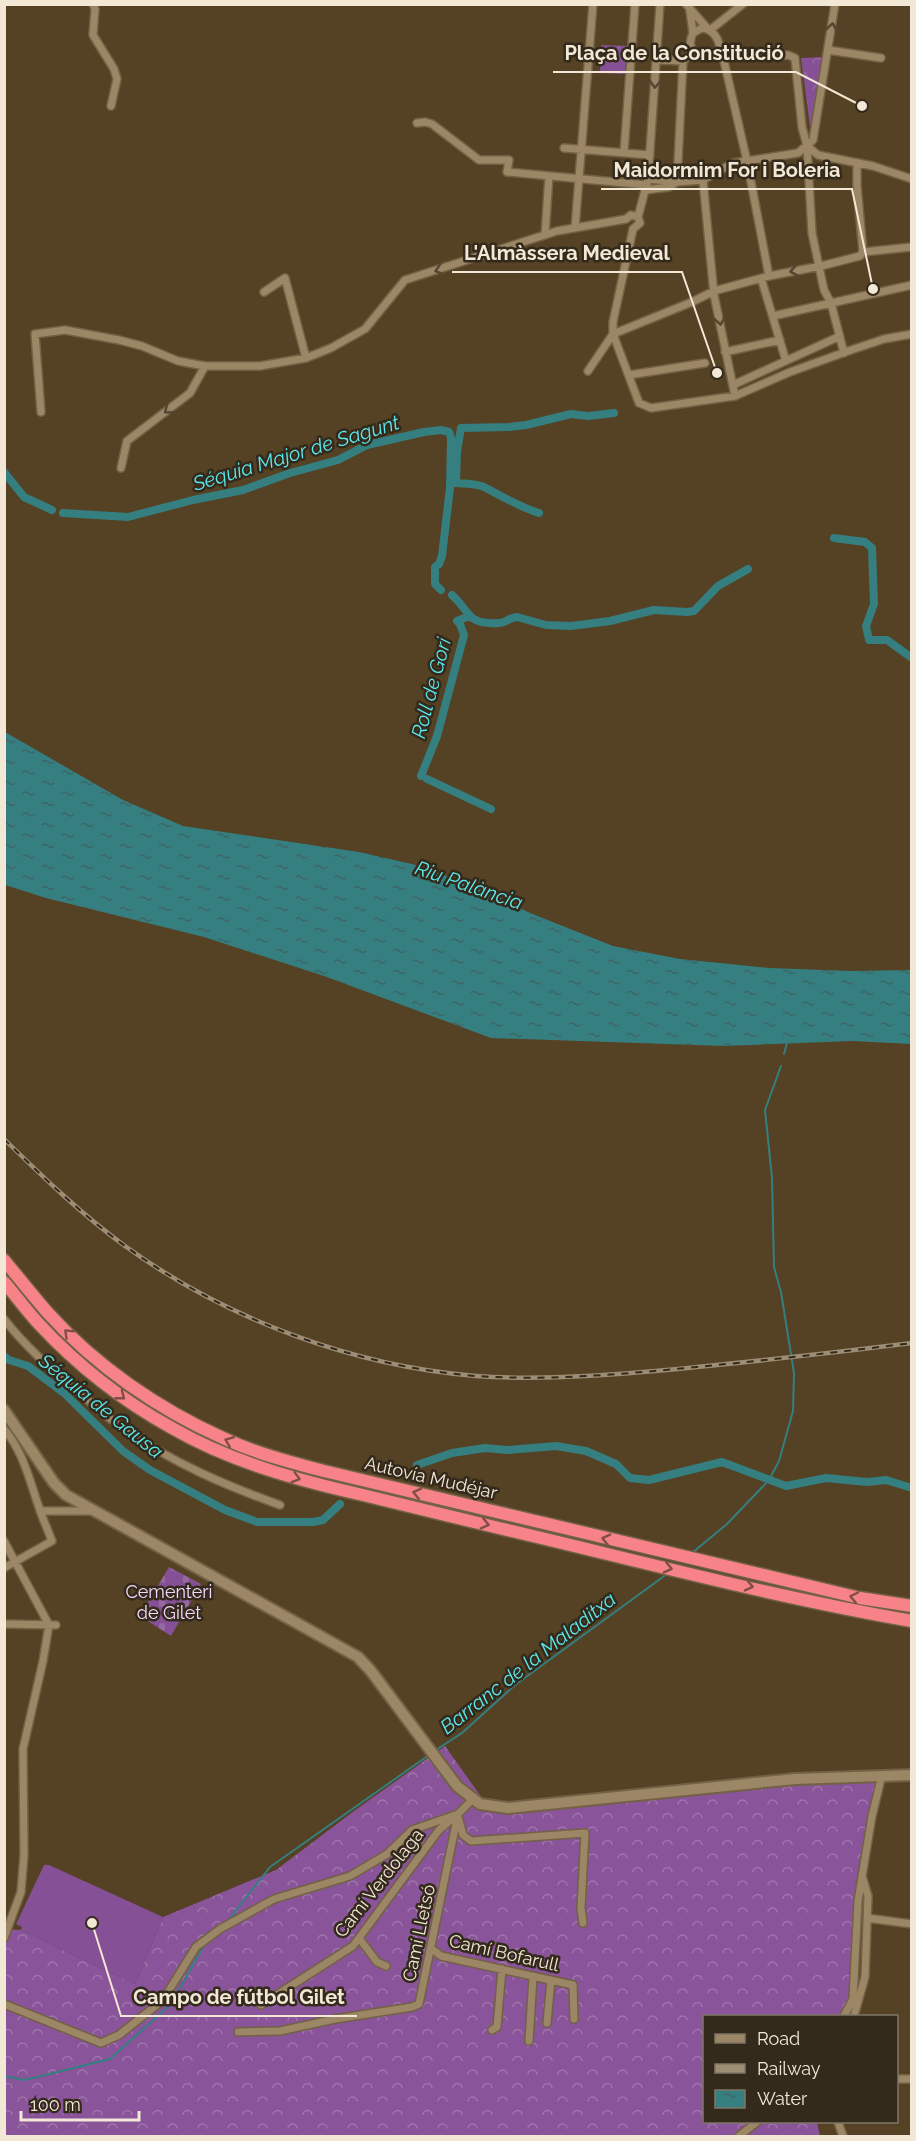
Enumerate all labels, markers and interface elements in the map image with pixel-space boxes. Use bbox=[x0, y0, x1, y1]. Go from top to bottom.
one-way arrow bbox=[825, 23, 837, 32]
callout: Plaça de la Constitució bbox=[553, 34, 796, 72]
text: Plaça de la Constitució bbox=[564, 41, 784, 65]
one-way arrow bbox=[649, 79, 662, 88]
callout: Maidormim For i Boleria bbox=[601, 151, 852, 189]
text: Maidormim For i Boleria bbox=[613, 158, 841, 182]
callout: L'Almàssera Medieval bbox=[452, 234, 682, 272]
text: L'Almàssera Medieval bbox=[464, 241, 671, 265]
one-way arrow bbox=[434, 263, 445, 275]
one-way arrow bbox=[789, 264, 799, 277]
one-way arrow bbox=[713, 317, 725, 326]
one-way arrow bbox=[163, 402, 174, 413]
water label: Séquia Major de Sagunt bbox=[189, 410, 403, 496]
water label: Roll de Gori bbox=[406, 635, 456, 741]
water label: Riu Palància bbox=[412, 855, 526, 915]
one-way arrow bbox=[65, 1329, 75, 1340]
water label: Séquia de Gausa bbox=[33, 1348, 168, 1463]
one-way arrow bbox=[114, 1388, 125, 1399]
one-way arrow bbox=[225, 1436, 236, 1448]
street label: Autovía Mudéjar bbox=[363, 1452, 500, 1503]
one-way arrow bbox=[291, 1471, 301, 1484]
one-way arrow bbox=[412, 1488, 422, 1501]
one-way arrow bbox=[479, 1517, 489, 1530]
one-way arrow bbox=[602, 1533, 612, 1546]
one-way arrow bbox=[663, 1560, 673, 1573]
one-way arrow bbox=[743, 1579, 753, 1592]
park label: Cementeri de Gilet bbox=[125, 1581, 213, 1623]
water label: Barranc de la Maladitxa bbox=[435, 1587, 621, 1739]
one-way arrow bbox=[849, 1591, 859, 1604]
street label: Camí Verdolaga bbox=[330, 1824, 427, 1941]
street label: Camí Lletsó bbox=[398, 1882, 439, 1983]
street label: Camí Bofarull bbox=[447, 1930, 561, 1975]
callout: Campo de fútbol Gilet bbox=[121, 1978, 357, 2016]
text: Campo de fútbol Gilet bbox=[133, 1985, 345, 2009]
legend bbox=[703, 2015, 898, 2123]
text: Road bbox=[757, 2028, 800, 2049]
text: Railway bbox=[757, 2058, 821, 2079]
scale bar bbox=[21, 2084, 140, 2122]
text: Water bbox=[757, 2088, 808, 2109]
text: 100 m bbox=[30, 2094, 81, 2115]

